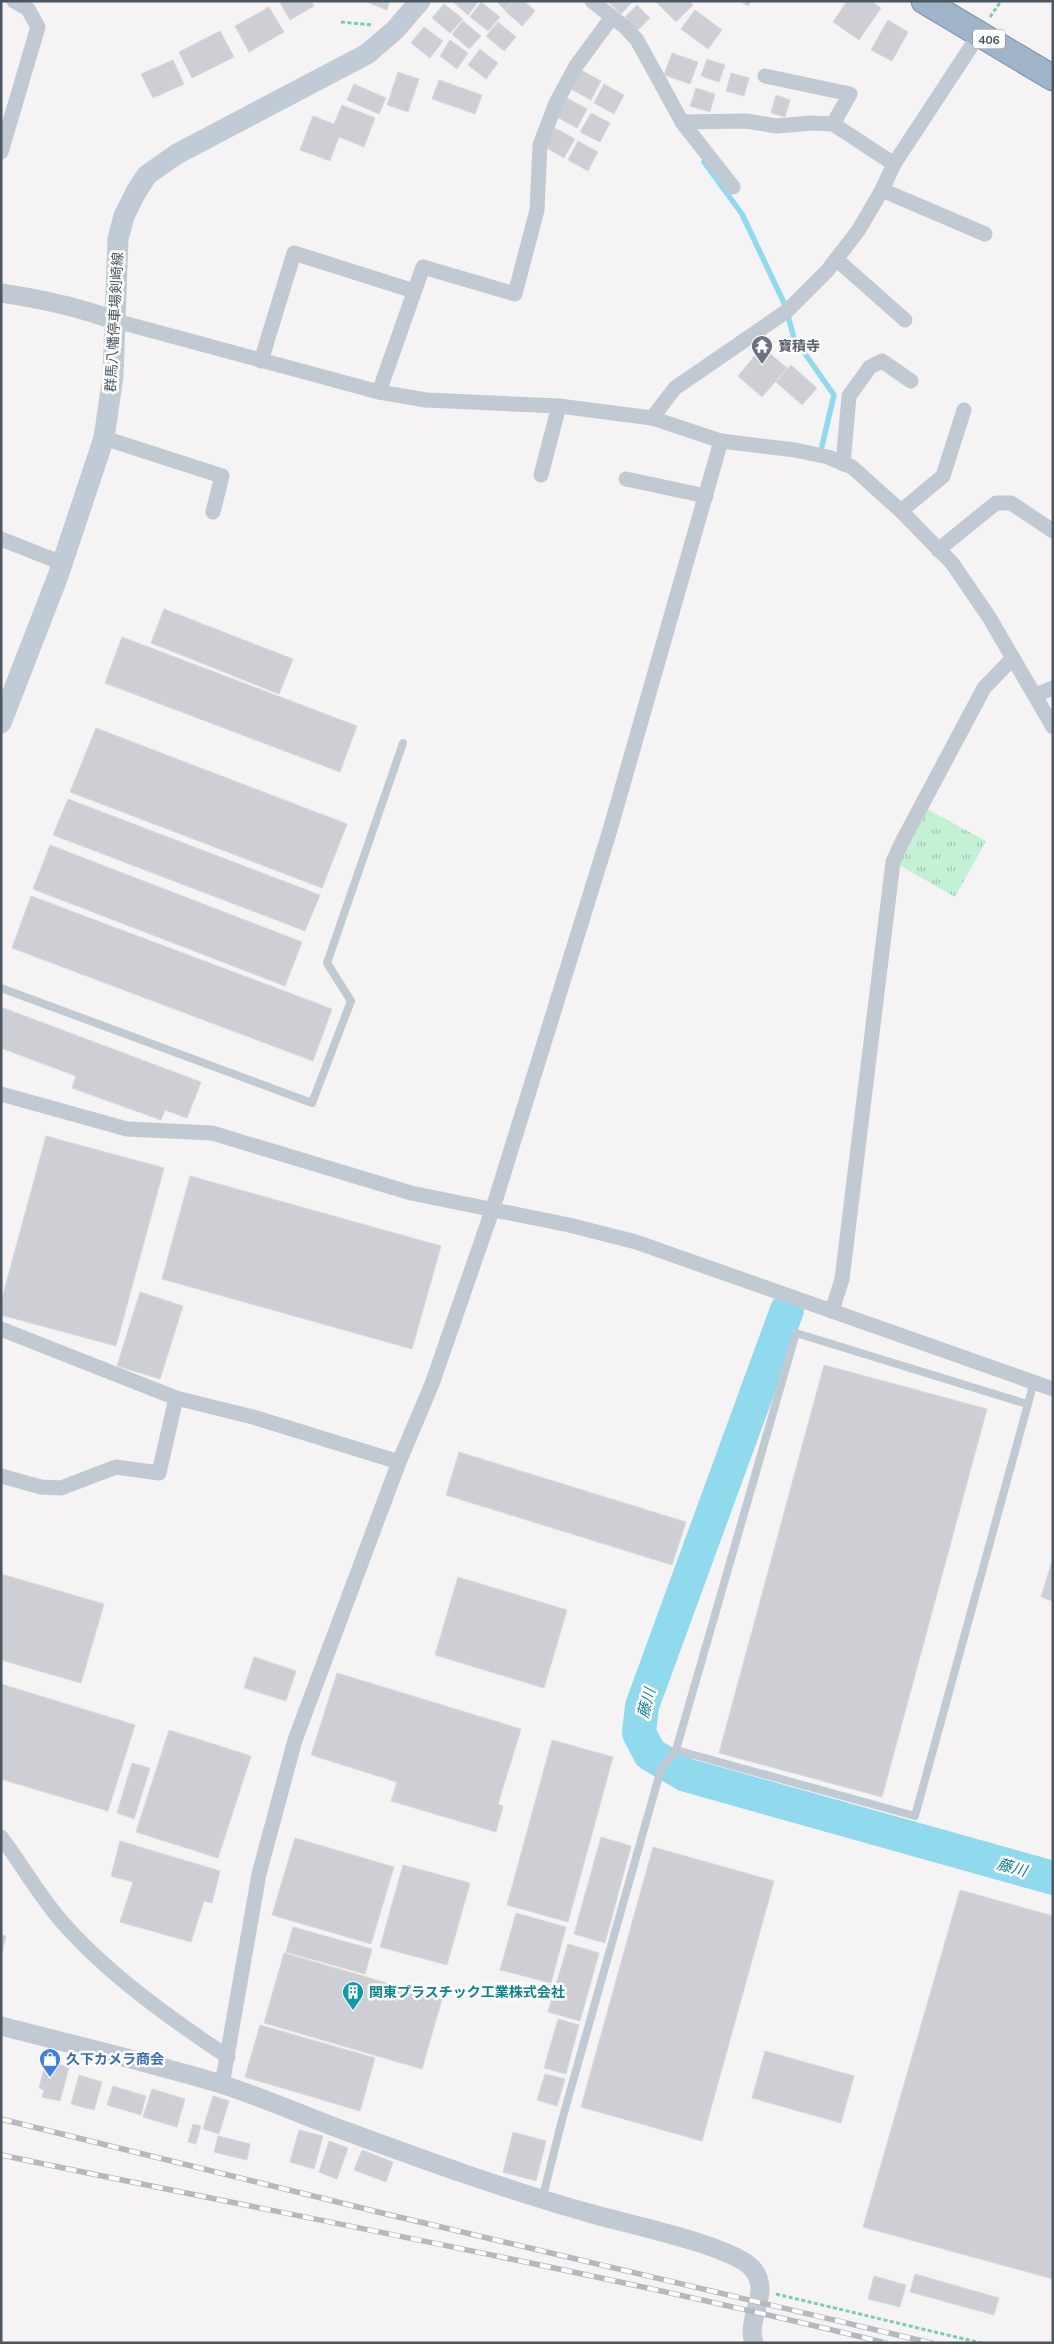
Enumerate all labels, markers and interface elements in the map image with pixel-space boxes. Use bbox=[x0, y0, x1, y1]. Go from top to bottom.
road number: 406 bbox=[973, 30, 1005, 48]
street label: 群馬八幡停車場剣崎線 bbox=[101, 252, 127, 392]
temple icon: 寶積寺 bbox=[750, 334, 774, 365]
place label: 寶積寺 bbox=[778, 337, 820, 355]
water label: 藤川 bbox=[633, 1684, 660, 1720]
water label: 藤川 bbox=[995, 1854, 1031, 1881]
building icon: 関東プラスチック工業株式会社 bbox=[341, 1980, 365, 2011]
place label: 関東プラスチック工業株式会社 bbox=[369, 1983, 565, 2001]
shop icon: 久下カメラ商会 bbox=[38, 2047, 62, 2078]
place label: 久下カメラ商会 bbox=[66, 2050, 164, 2068]

